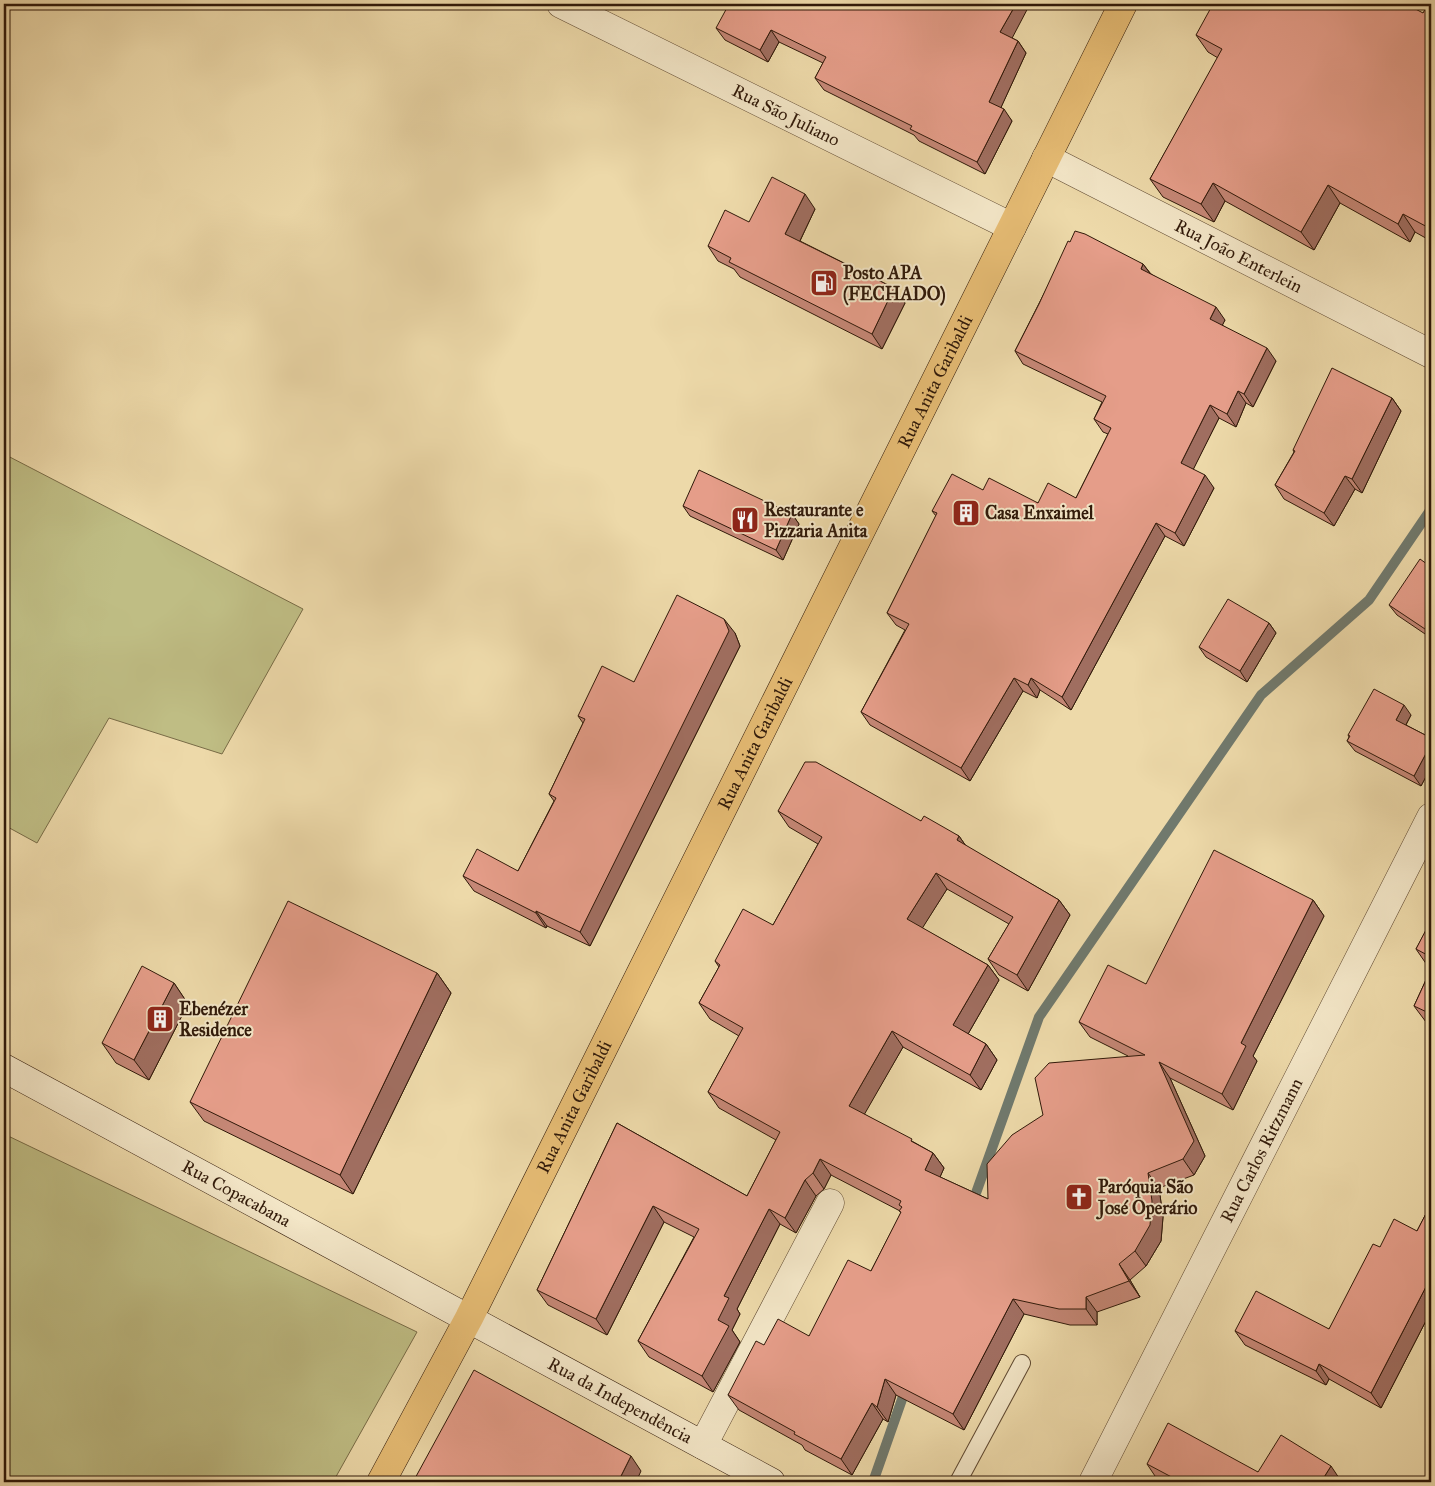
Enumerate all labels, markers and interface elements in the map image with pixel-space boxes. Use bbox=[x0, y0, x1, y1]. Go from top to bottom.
street label: Rua São Juliano bbox=[728, 79, 844, 151]
street label: Rua João Enterlein bbox=[1171, 214, 1306, 298]
place label: Posto APA (FECHADO) bbox=[843, 262, 946, 306]
fuel station icon: Posto APA (FECHADO) bbox=[809, 268, 839, 298]
street label: Rua Anita Garibaldi bbox=[893, 311, 977, 452]
building icon: Casa Enxaimel bbox=[951, 498, 981, 528]
place label: Restaurante e Pizzaria Anita bbox=[764, 499, 868, 542]
place label: Casa Enxaimel bbox=[985, 502, 1095, 524]
restaurant icon: Restaurante e Pizzaria Anita bbox=[730, 505, 760, 535]
street label: Rua Anita Garibaldi bbox=[713, 673, 797, 814]
place label: Ebenézer Residence bbox=[179, 998, 252, 1041]
building icon: Ebenézer Residence bbox=[145, 1004, 175, 1034]
street label: Rua Anita Garibaldi bbox=[532, 1037, 616, 1177]
street label: Rua Carlos Ritzmann bbox=[1216, 1074, 1308, 1226]
street label: Rua Copacabana bbox=[178, 1155, 295, 1232]
place label: Paróquia São José Operário bbox=[1096, 1176, 1197, 1220]
church icon: Paróquia São José Operário bbox=[1064, 1182, 1094, 1212]
street label: Rua da Independência bbox=[544, 1353, 696, 1449]

